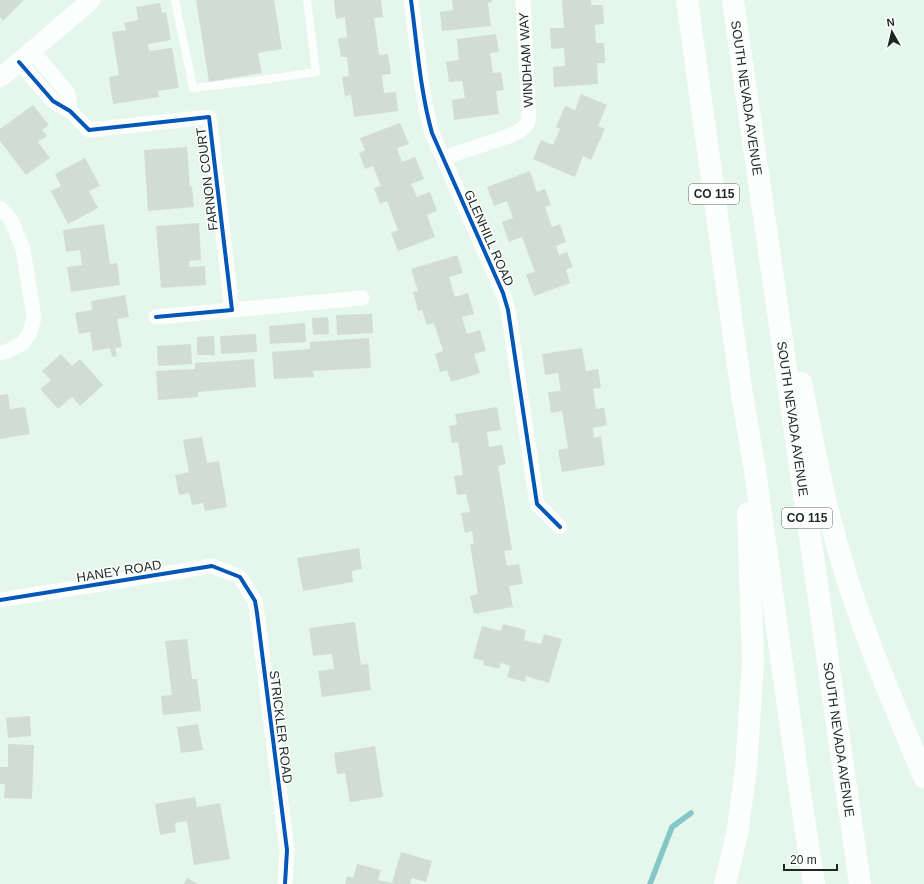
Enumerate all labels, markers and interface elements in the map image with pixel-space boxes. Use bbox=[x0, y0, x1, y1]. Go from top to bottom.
street label: WINDHAM WAY bbox=[516, 12, 536, 108]
north arrow bbox=[872, 12, 912, 52]
text: N bbox=[886, 16, 895, 29]
street label: SOUTH NEVADA AVENUE bbox=[729, 20, 766, 177]
street label: FARNON COURT bbox=[193, 127, 221, 231]
road number: CO 115 bbox=[689, 184, 739, 204]
street label: GLENHILL ROAD bbox=[461, 188, 517, 288]
street label: SOUTH NEVADA AVENUE bbox=[775, 340, 812, 497]
road number: CO 115 bbox=[782, 508, 832, 528]
street label: HANEY ROAD bbox=[75, 557, 163, 585]
street label: SOUTH NEVADA AVENUE bbox=[821, 661, 858, 818]
street label: STRICKLER ROAD bbox=[267, 669, 295, 785]
scale bar bbox=[784, 846, 837, 872]
text: 20 m bbox=[790, 853, 817, 867]

